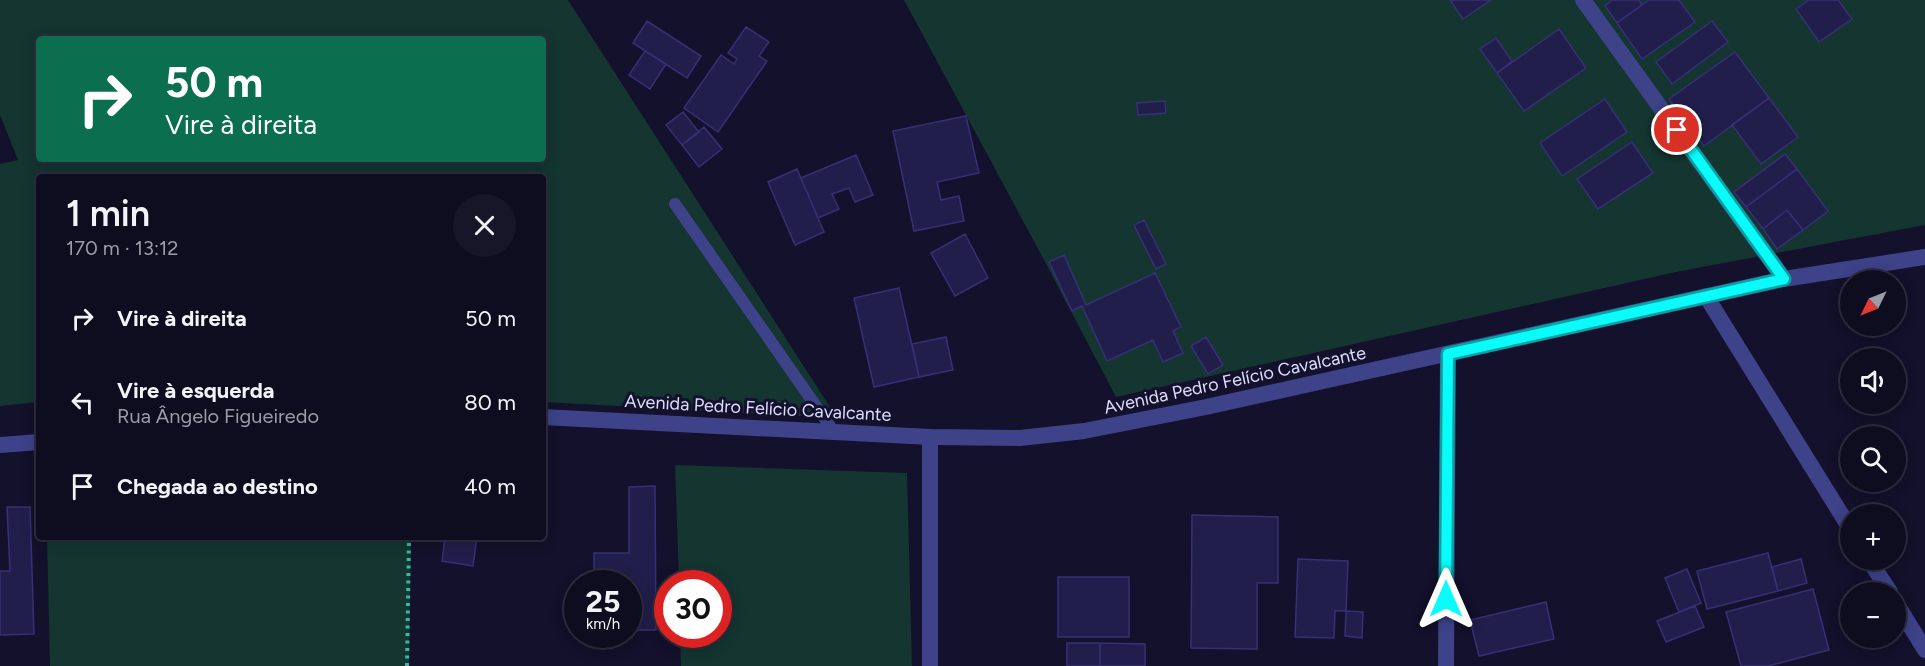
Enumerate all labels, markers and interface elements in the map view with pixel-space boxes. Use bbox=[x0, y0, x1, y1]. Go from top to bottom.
text: 50 m bbox=[165, 57, 263, 108]
icon: right bbox=[66, 60, 144, 138]
pin bbox=[1651, 104, 1702, 155]
text: Vire à direita bbox=[165, 108, 317, 141]
icon: arrive bbox=[1660, 113, 1693, 146]
text: 1 min bbox=[66, 192, 150, 235]
button: close bbox=[453, 194, 516, 257]
text: 170 m · 13:12 bbox=[66, 236, 178, 260]
north arrow bbox=[1840, 270, 1906, 336]
map controls bbox=[1840, 270, 1906, 648]
icon: right bbox=[66, 302, 99, 335]
text: Vire à direita bbox=[117, 305, 247, 332]
text: 50 m bbox=[465, 305, 516, 332]
street label: Avenida Pedro Felício Cavalcante bbox=[1102, 341, 1368, 419]
button: sound bbox=[1840, 348, 1906, 414]
text: Vire à esquerda bbox=[117, 377, 275, 404]
icon: left bbox=[66, 386, 99, 419]
text: 80 m bbox=[464, 389, 516, 416]
street label: Avenida Pedro Felício Cavalcante bbox=[624, 390, 892, 426]
text: Rua Ângelo Figueiredo bbox=[117, 404, 319, 428]
button: search bbox=[1840, 426, 1906, 492]
icon: arrive bbox=[66, 470, 99, 503]
text: Chegada ao destino bbox=[117, 473, 318, 500]
text: 40 m bbox=[464, 473, 516, 500]
button: + bbox=[1840, 504, 1906, 570]
position arrow bbox=[1414, 567, 1478, 631]
speed limit sign: 30 bbox=[654, 570, 732, 648]
button: − bbox=[1840, 582, 1906, 648]
text: 25 bbox=[586, 583, 620, 620]
text: km/h bbox=[586, 615, 620, 633]

